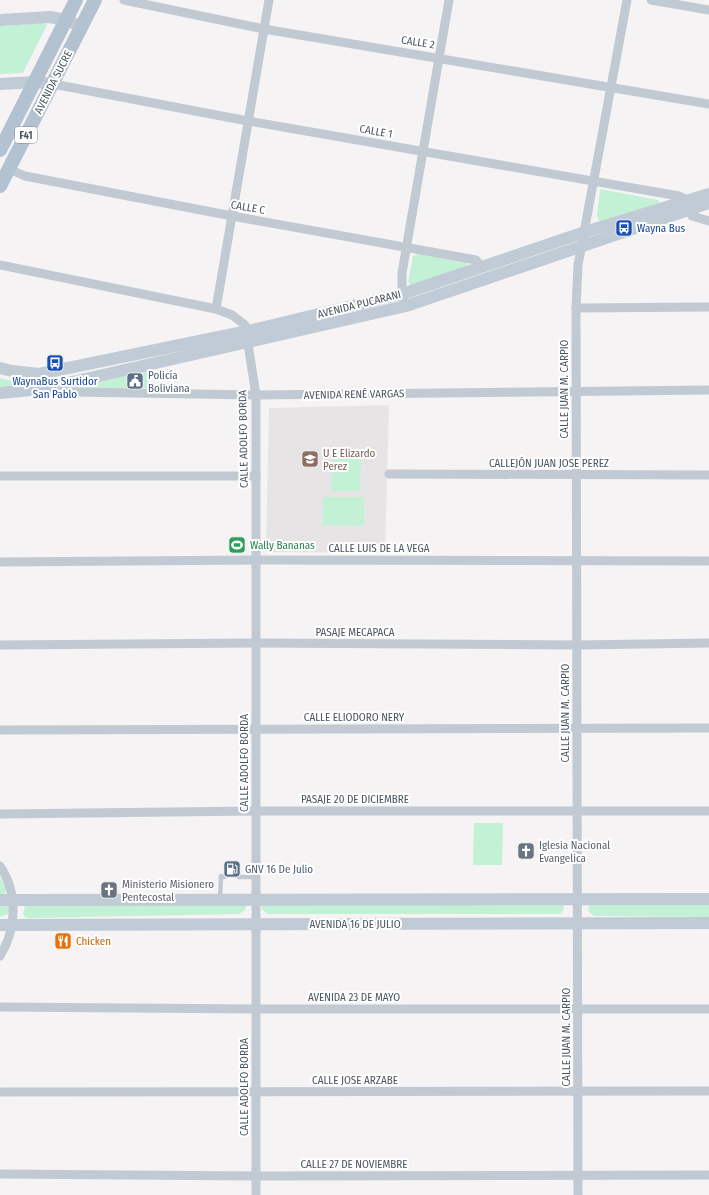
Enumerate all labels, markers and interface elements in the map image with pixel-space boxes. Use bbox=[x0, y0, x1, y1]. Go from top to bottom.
street label: CALLE 2 bbox=[400, 33, 436, 52]
street label: AVENIDA SUCRE bbox=[32, 48, 75, 116]
street label: CALLE 1 bbox=[358, 122, 393, 141]
road number: F41 bbox=[15, 127, 37, 143]
street label: CALLE C bbox=[230, 198, 266, 217]
bus stop icon: Wayna Bus bbox=[614, 218, 634, 238]
place label: Wayna Bus bbox=[637, 222, 686, 235]
street label: AVENIDA PUCARANI bbox=[316, 288, 402, 321]
street label: CALLE JUAN M. CARPIO bbox=[558, 339, 571, 438]
bus stop icon: WaynaBus Surtidor San Pablo bbox=[45, 353, 65, 373]
place label: Policía Boliviana bbox=[148, 369, 190, 395]
public building icon: Policía Boliviana bbox=[125, 371, 145, 391]
place label: WaynaBus Surtidor San Pablo bbox=[12, 375, 98, 401]
street label: AVENIDA RENÉ VARGAS bbox=[303, 386, 405, 402]
street label: CALLE ADOLFO BORDA bbox=[236, 390, 251, 488]
place label: U E Elizardo Perez bbox=[323, 447, 376, 473]
school or university icon: U E Elizardo Perez bbox=[300, 449, 320, 469]
street label: CALLEJÓN JUAN JOSE PEREZ bbox=[489, 456, 609, 470]
sports icon: Wally Bananas bbox=[227, 535, 247, 555]
place label: Wally Bananas bbox=[250, 539, 315, 552]
street label: CALLE LUIS DE LA VEGA bbox=[329, 542, 430, 555]
street label: PASAJE MECAPACA bbox=[315, 626, 395, 639]
street label: CALLE JUAN M. CARPIO bbox=[559, 663, 572, 762]
street label: CALLE ELIODORO NERY bbox=[304, 711, 405, 724]
street label: CALLE ADOLFO BORDA bbox=[238, 714, 251, 812]
street label: PASAJE 20 DE DICIEMBRE bbox=[301, 793, 409, 806]
place label: Iglesia Nacional Evangelica bbox=[539, 839, 610, 865]
church icon: Iglesia Nacional Evangelica bbox=[516, 841, 536, 861]
fuel station icon: GNV 16 De Julio bbox=[222, 859, 242, 879]
place label: GNV 16 De Julio bbox=[245, 863, 313, 876]
place label: Ministerio Misionero Pentecostal bbox=[122, 878, 214, 904]
church icon: Ministerio Misionero Pentecostal bbox=[99, 880, 119, 900]
street label: AVENIDA 16 DE JULIO bbox=[309, 918, 401, 931]
restaurant icon: Chicken bbox=[53, 931, 73, 951]
place label: Chicken bbox=[76, 935, 111, 948]
street label: CALLE JUAN M. CARPIO bbox=[560, 987, 573, 1086]
street label: AVENIDA 23 DE MAYO bbox=[308, 991, 400, 1004]
street label: CALLE ADOLFO BORDA bbox=[238, 1038, 251, 1136]
street label: CALLE JOSE ARZABE bbox=[312, 1074, 398, 1087]
street label: CALLE 27 DE NOVIEMBRE bbox=[301, 1158, 407, 1171]

